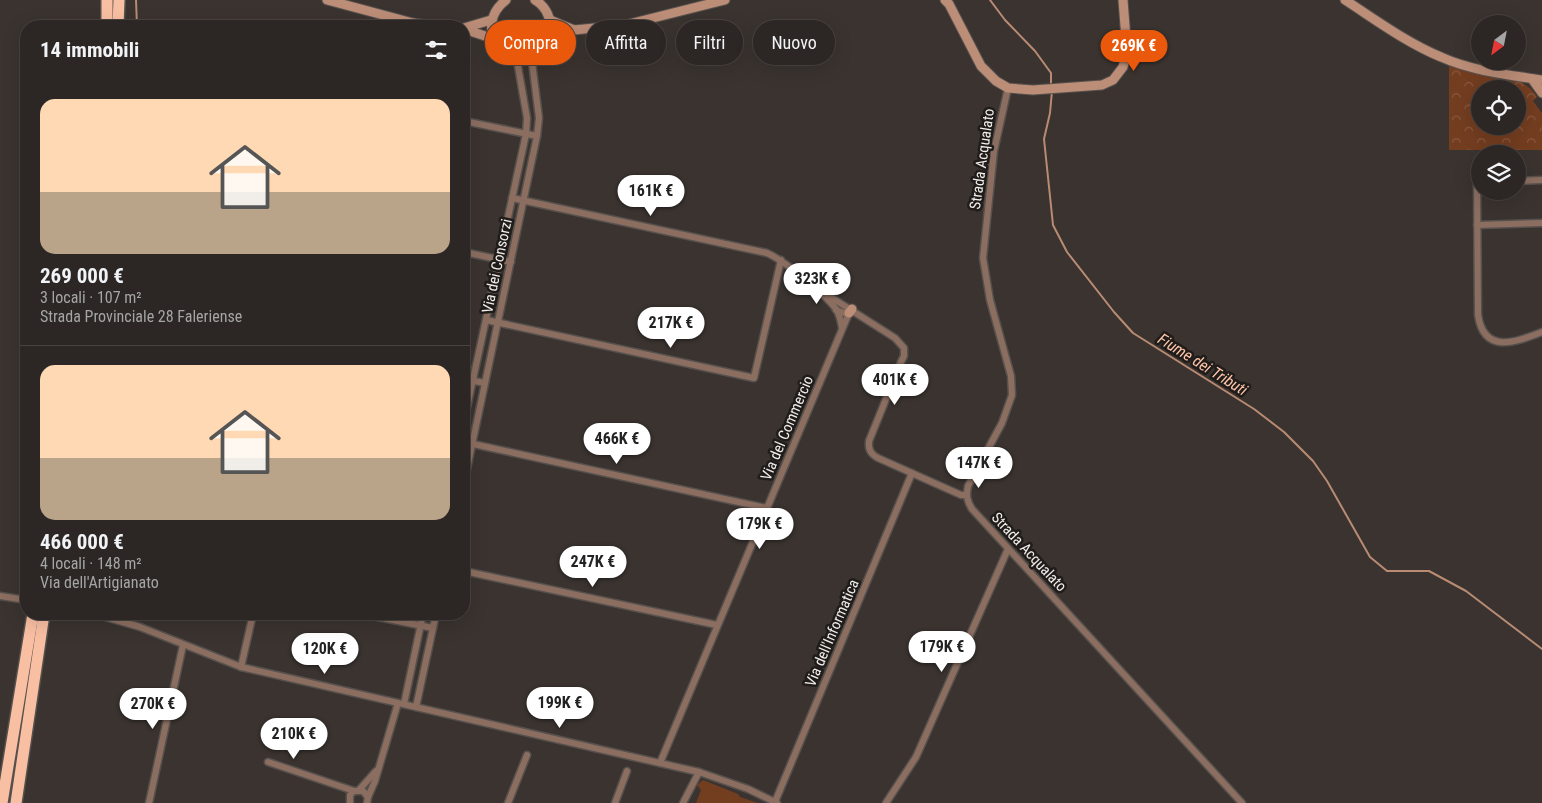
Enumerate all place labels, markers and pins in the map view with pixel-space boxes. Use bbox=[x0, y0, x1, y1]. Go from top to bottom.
pin: 269K € bbox=[1093, 30, 1175, 72]
pin: 161K € bbox=[610, 174, 692, 217]
pin: 323K € bbox=[776, 262, 858, 305]
pin: 217K € bbox=[630, 306, 712, 349]
pin: 401K € bbox=[854, 364, 936, 406]
pin: 466K € bbox=[576, 422, 658, 465]
pin: 147K € bbox=[938, 446, 1020, 489]
pin: 179K € bbox=[719, 508, 801, 550]
pin: 247K € bbox=[552, 546, 634, 588]
pin: 179K € bbox=[901, 630, 983, 673]
pin: 120K € bbox=[284, 632, 366, 675]
pin: 199K € bbox=[519, 686, 601, 729]
pin: 270K € bbox=[112, 688, 194, 730]
pin: 210K € bbox=[253, 718, 335, 760]

